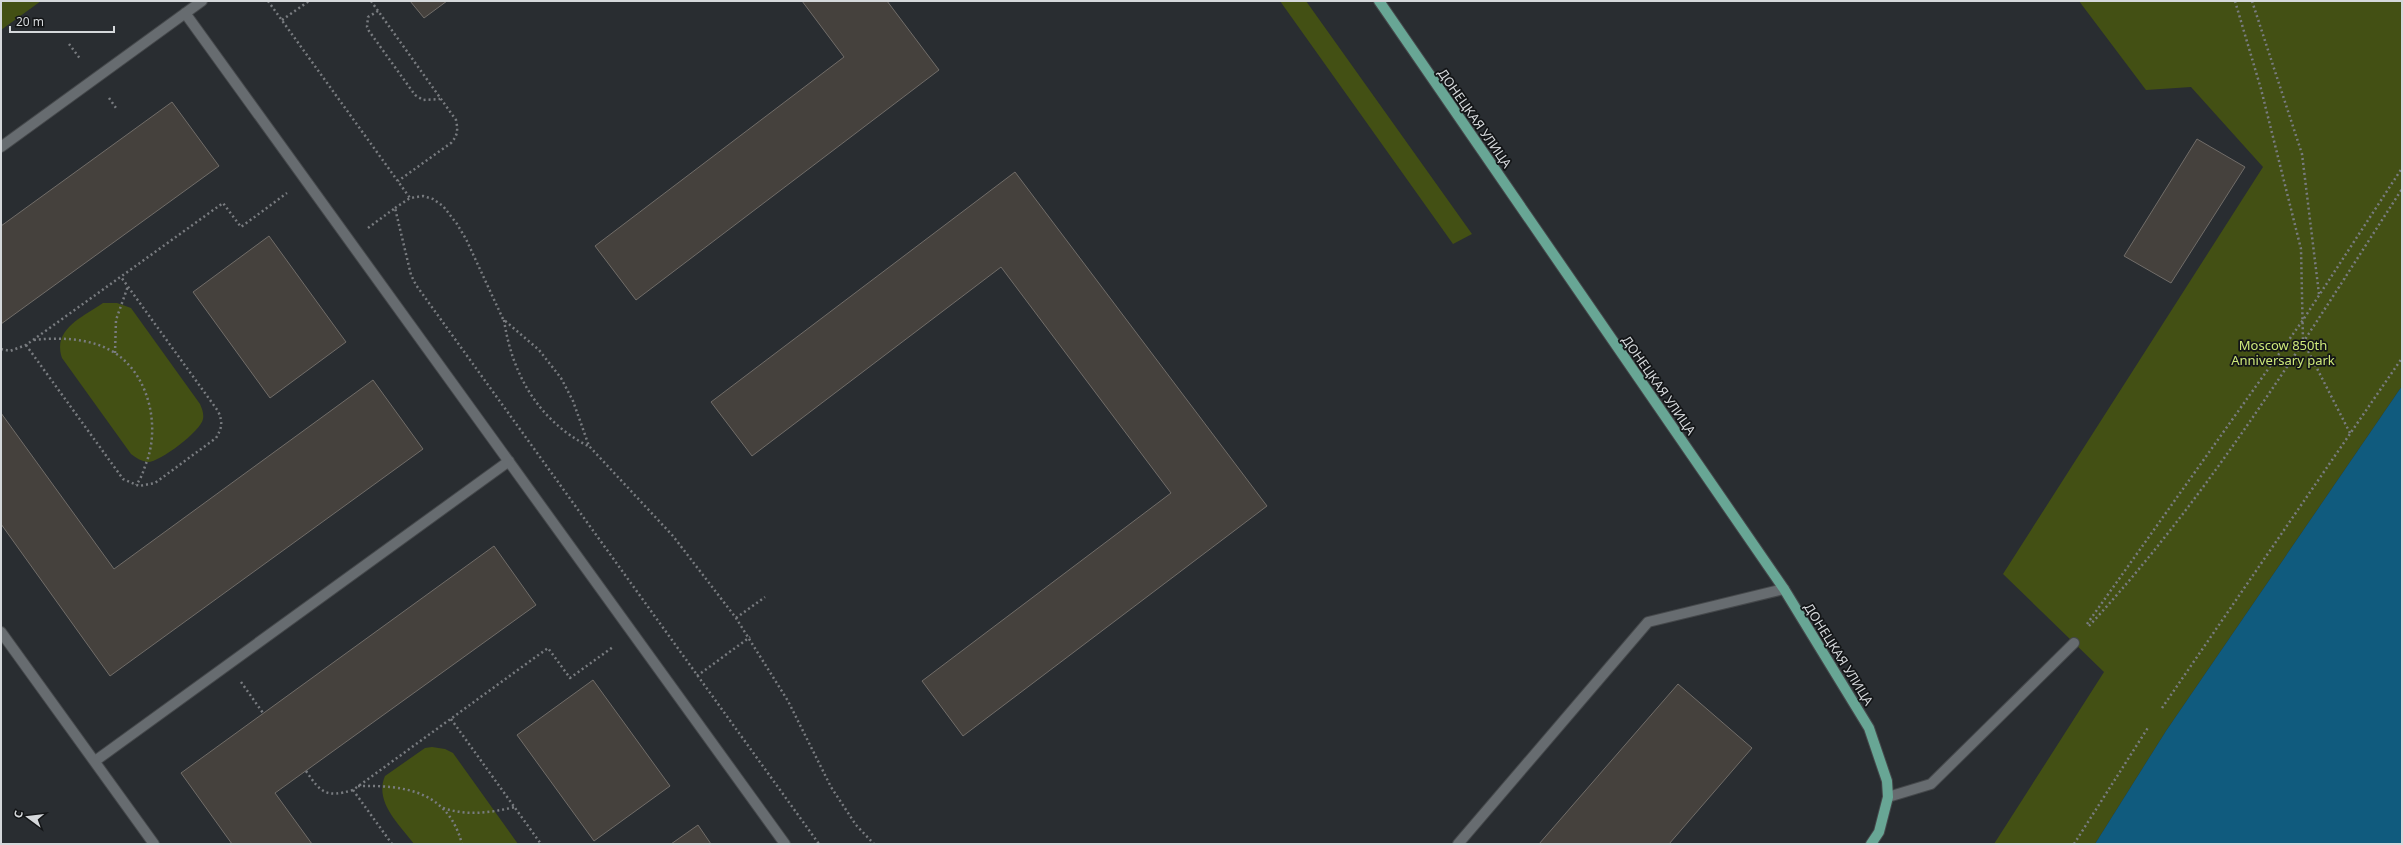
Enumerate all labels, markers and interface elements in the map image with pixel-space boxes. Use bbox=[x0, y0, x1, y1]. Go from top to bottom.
scale bar bbox=[10, 8, 114, 34]
text: 20 m bbox=[16, 13, 44, 30]
street label: ДОНЕЦКАЯ УЛИЦА bbox=[1434, 65, 1517, 172]
street label: ДОНЕЦКАЯ УЛИЦА bbox=[1618, 332, 1701, 439]
park label: Moscow 850th Anniversary park bbox=[2231, 336, 2335, 369]
street label: ДОНЕЦКАЯ УЛИЦА bbox=[1800, 599, 1878, 709]
north arrow bbox=[8, 797, 48, 837]
text: С bbox=[10, 809, 26, 820]

